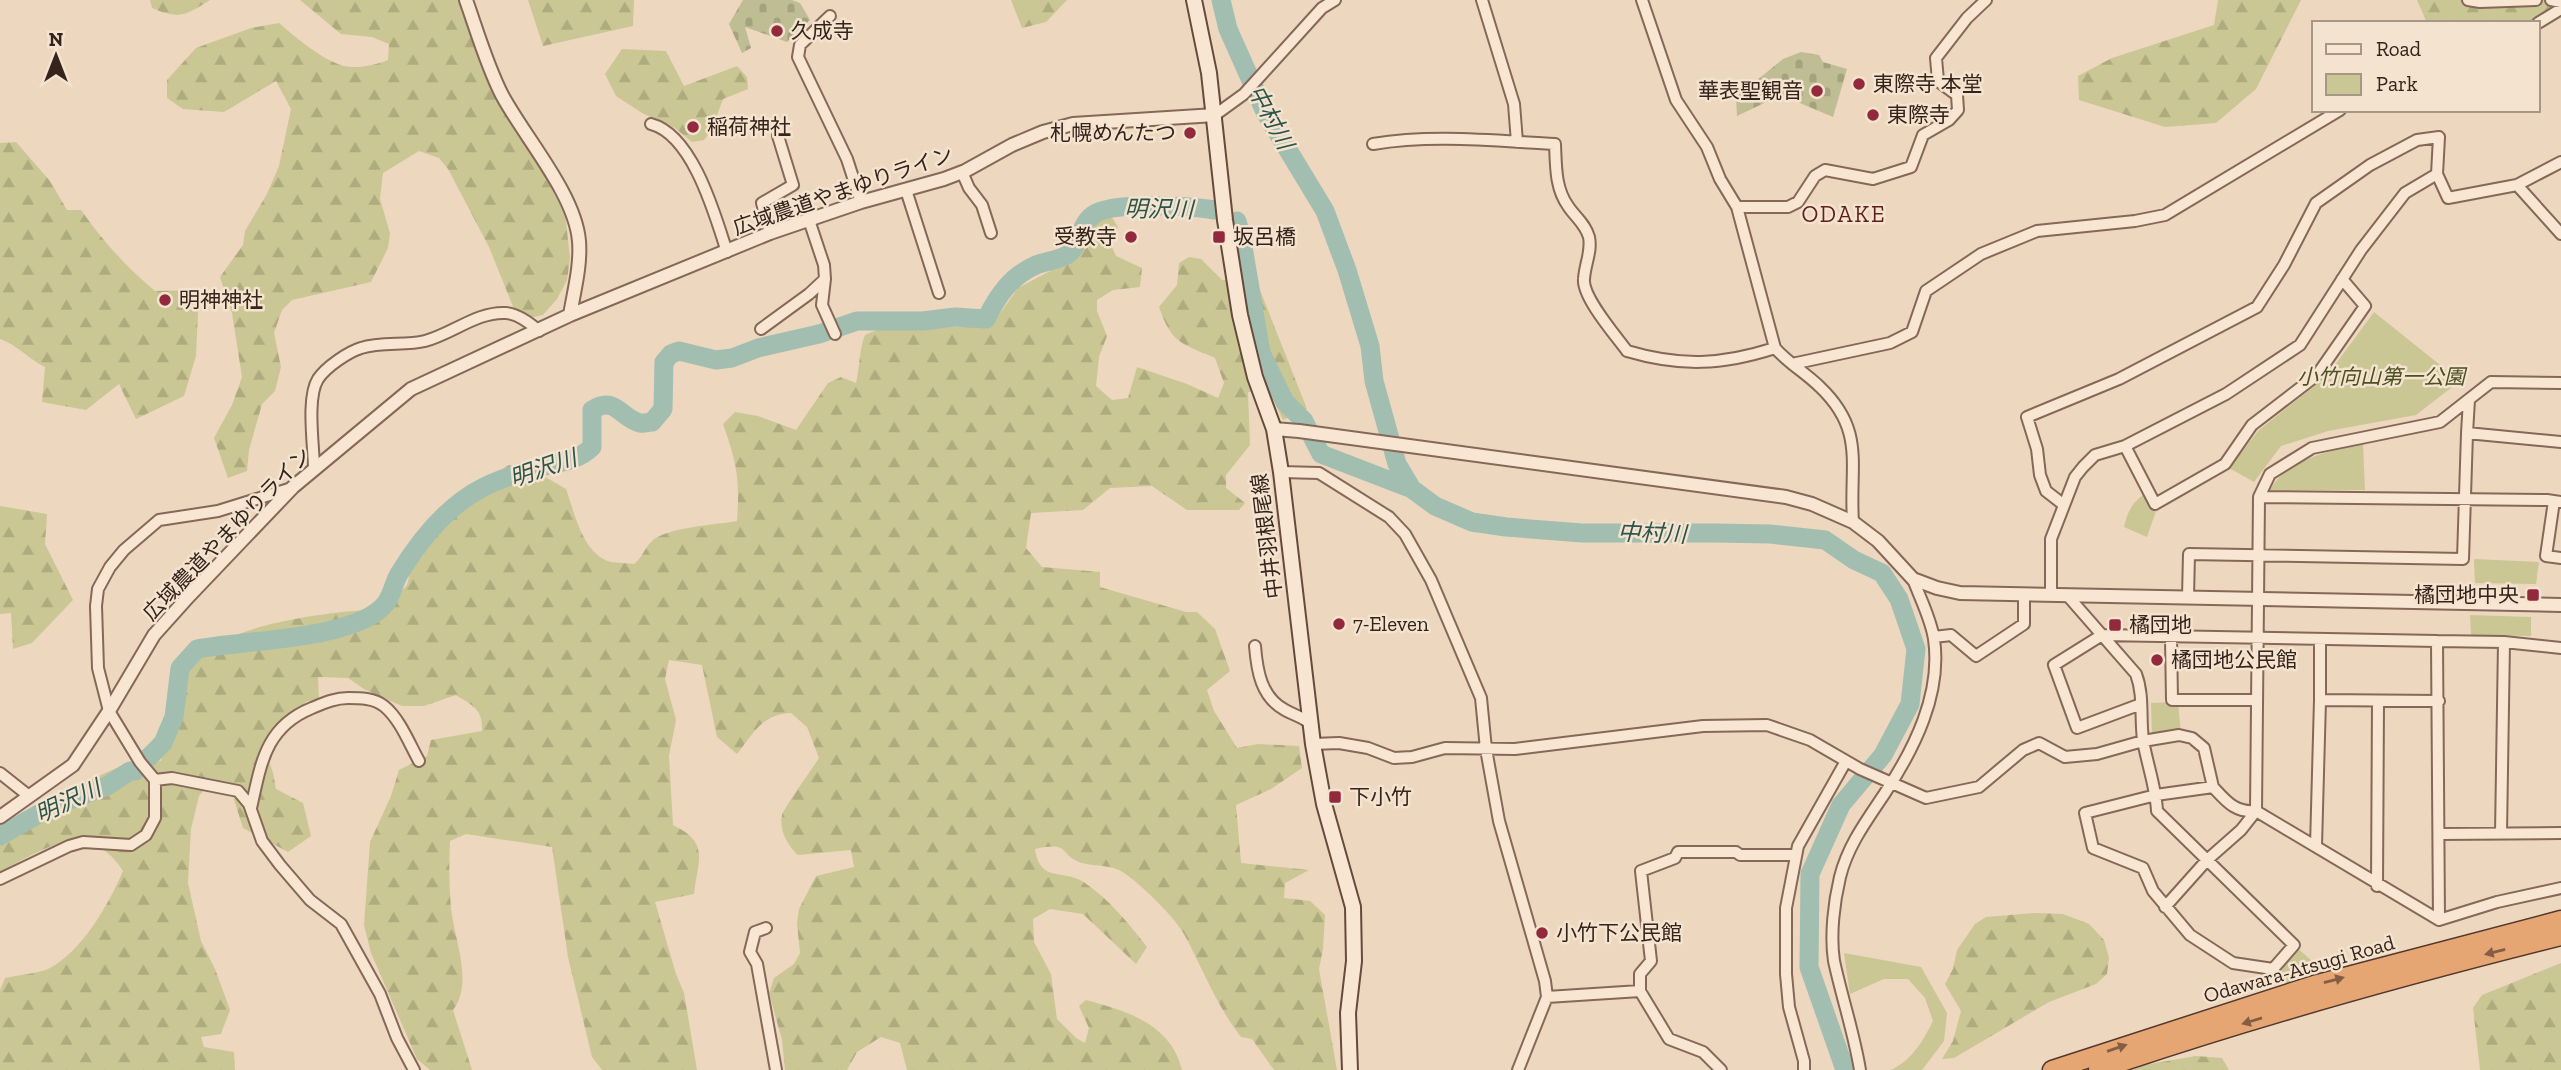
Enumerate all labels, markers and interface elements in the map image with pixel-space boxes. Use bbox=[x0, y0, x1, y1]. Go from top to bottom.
place label: 久成寺 bbox=[791, 18, 854, 43]
north arrow bbox=[21, 21, 91, 91]
legend bbox=[2312, 21, 2540, 112]
marker: 久成寺 bbox=[769, 23, 785, 39]
text: N bbox=[49, 28, 63, 51]
text: Road bbox=[2376, 36, 2422, 61]
place label: 東際寺 本堂 bbox=[1873, 71, 1983, 96]
text: Park bbox=[2376, 71, 2418, 96]
marker: 東際寺 本堂 bbox=[1851, 76, 1867, 92]
place label: 華表聖観音 bbox=[1698, 78, 1803, 103]
water label: 中村川 bbox=[1242, 80, 1301, 157]
marker: 華表聖観音 bbox=[1809, 83, 1825, 99]
place label: 東際寺 bbox=[1887, 102, 1950, 127]
marker: 東際寺 bbox=[1865, 107, 1881, 123]
place label: 稲荷神社 bbox=[707, 114, 791, 139]
marker: 稲荷神社 bbox=[685, 119, 701, 135]
place label: 札幌めんたつ bbox=[1050, 120, 1176, 145]
marker: 札幌めんたつ bbox=[1182, 125, 1198, 141]
street label: 広域農道やまゆりライン bbox=[730, 141, 956, 240]
water label: 明沢川 bbox=[1124, 194, 1197, 224]
district label: ODAKE bbox=[1801, 200, 1887, 228]
place label: 受教寺 bbox=[1054, 224, 1117, 249]
place label: 坂呂橋 bbox=[1233, 224, 1296, 249]
marker: 受教寺 bbox=[1123, 229, 1139, 245]
marker: 坂呂橋 bbox=[1211, 229, 1227, 245]
place label: 明神神社 bbox=[179, 287, 263, 312]
marker: 明神神社 bbox=[157, 292, 173, 308]
park label: 小竹向山第一公園 bbox=[2297, 364, 2468, 389]
street label: 広域農道やまゆりライン bbox=[137, 442, 316, 625]
water label: 明沢川 bbox=[506, 443, 583, 492]
street label: 中井羽根尾線 bbox=[1246, 472, 1287, 600]
water label: 中村川 bbox=[1617, 518, 1690, 548]
place label: 橘団地中央 bbox=[2414, 582, 2519, 607]
marker: 橘団地中央 bbox=[2525, 587, 2541, 603]
place label: 7-Eleven bbox=[1353, 611, 1429, 636]
place label: 橘団地 bbox=[2129, 612, 2192, 637]
marker: 7-Eleven bbox=[1331, 616, 1347, 632]
marker: 橘団地 bbox=[2107, 617, 2123, 633]
place label: 橘団地公民館 bbox=[2171, 647, 2297, 672]
marker: 橘団地公民館 bbox=[2149, 652, 2165, 668]
water label: 明沢川 bbox=[31, 772, 108, 828]
place label: 下小竹 bbox=[1349, 784, 1412, 809]
marker: 下小竹 bbox=[1327, 789, 1343, 805]
place label: 小竹下公民館 bbox=[1556, 920, 1682, 945]
marker: 小竹下公民館 bbox=[1534, 925, 1550, 941]
street label: Odawara-Atsugi Road bbox=[2200, 929, 2398, 1008]
one-way arrow bbox=[2484, 947, 2506, 958]
one-way arrow bbox=[2323, 974, 2345, 985]
one-way arrow bbox=[2242, 1016, 2263, 1026]
one-way arrow bbox=[2107, 1042, 2128, 1053]

